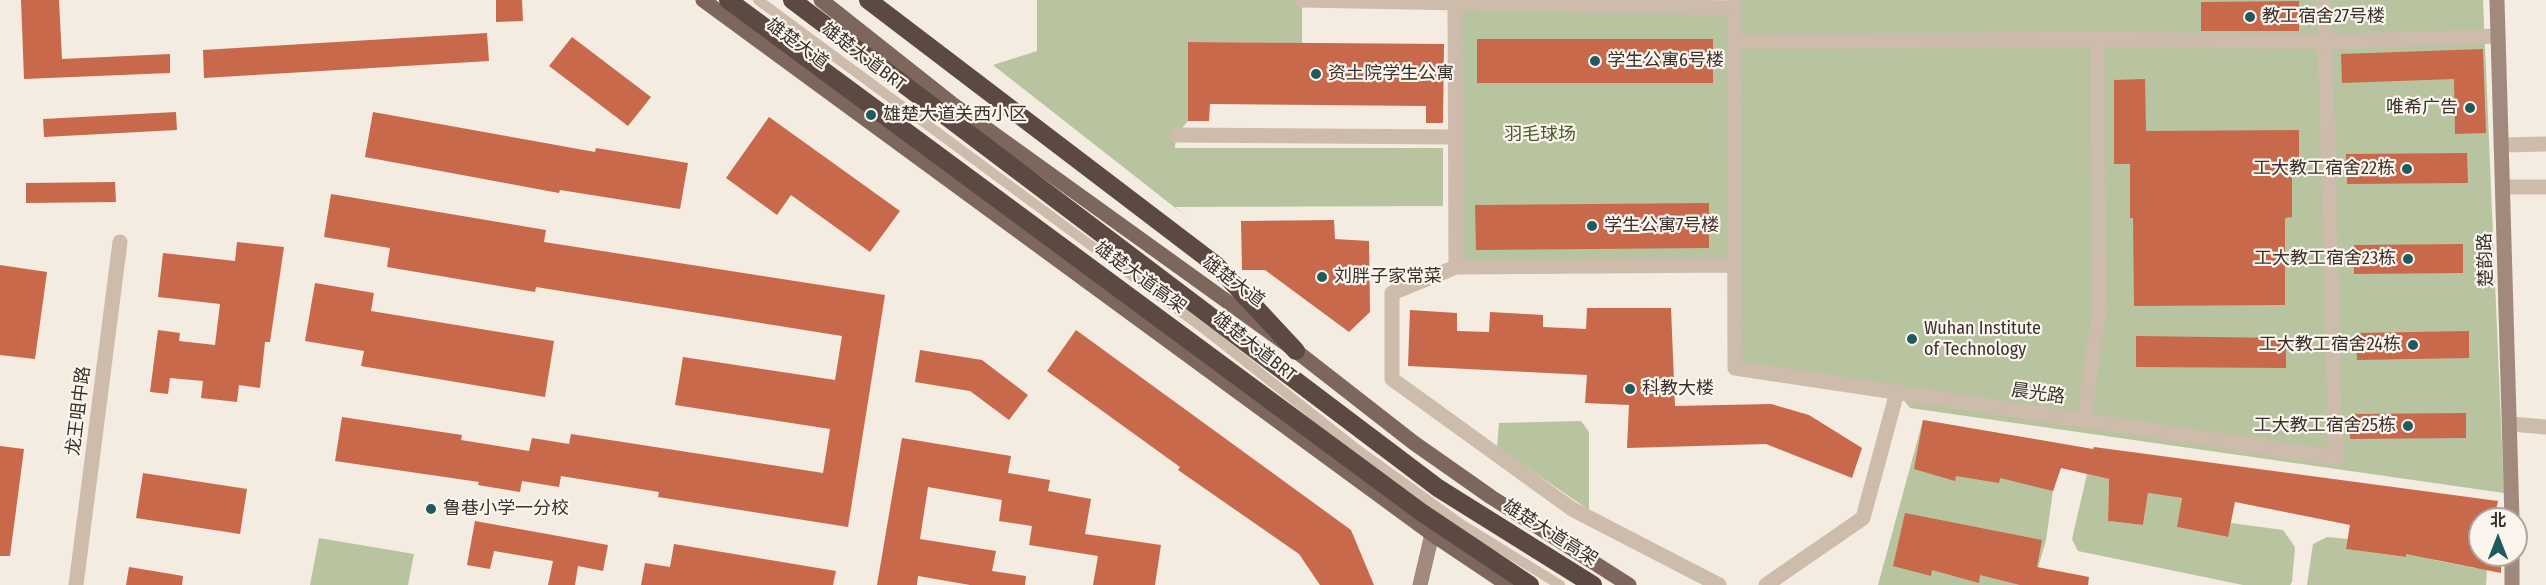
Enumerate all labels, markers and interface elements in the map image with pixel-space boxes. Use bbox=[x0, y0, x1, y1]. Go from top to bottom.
place label: 教工宿舍27号楼 bbox=[2262, 6, 2385, 28]
marker: 教工宿舍27号楼 bbox=[2243, 10, 2257, 24]
street label: 雄楚大道 bbox=[762, 14, 832, 74]
street label: 雄楚大道BRT bbox=[817, 18, 909, 96]
place label: 学生公寓6号楼 bbox=[1607, 50, 1724, 72]
marker: 学生公寓6号楼 bbox=[1588, 54, 1602, 68]
place label: 资土院学生公寓 bbox=[1328, 63, 1454, 85]
marker: 资土院学生公寓 bbox=[1309, 67, 1323, 81]
place label: 唯希广告 bbox=[2386, 97, 2458, 119]
marker: 唯希广告 bbox=[2463, 101, 2477, 115]
place label: 雄楚大道关西小区 bbox=[883, 104, 1027, 126]
marker: 雄楚大道关西小区 bbox=[864, 108, 878, 122]
park label: 羽毛球场 bbox=[1504, 124, 1576, 146]
place label: 工大教工宿舍22栋 bbox=[2253, 158, 2395, 180]
marker: 工大教工宿舍22栋 bbox=[2400, 162, 2414, 176]
place label: 学生公寓7号楼 bbox=[1604, 215, 1719, 237]
marker: 学生公寓7号楼 bbox=[1585, 219, 1599, 233]
street label: 楚韵路 bbox=[2474, 233, 2498, 287]
street label: 雄楚大道高架 bbox=[1090, 238, 1190, 318]
place label: 工大教工宿舍23栋 bbox=[2254, 248, 2396, 270]
street label: 雄楚大道 bbox=[1198, 252, 1268, 312]
marker: 工大教工宿舍23栋 bbox=[2401, 252, 2415, 266]
place label: 刘胖子家常菜 bbox=[1334, 266, 1442, 288]
marker: 刘胖子家常菜 bbox=[1315, 270, 1329, 284]
street label: 雄楚大道BRT bbox=[1208, 308, 1300, 386]
place label: Wuhan Institute of Technology bbox=[1924, 318, 2041, 360]
marker: Wuhan Institute of Technology bbox=[1905, 332, 1919, 346]
place label: 工大教工宿舍24栋 bbox=[2259, 334, 2401, 356]
marker: 工大教工宿舍24栋 bbox=[2406, 338, 2420, 352]
street label: 龙王咀中路 bbox=[63, 365, 95, 457]
place label: 科教大楼 bbox=[1642, 378, 1714, 400]
street label: 晨光路 bbox=[2010, 380, 2066, 408]
marker: 科教大楼 bbox=[1623, 382, 1637, 396]
place label: 工大教工宿舍25栋 bbox=[2254, 415, 2396, 437]
marker: 工大教工宿舍25栋 bbox=[2401, 419, 2415, 433]
street label: 雄楚大道高架 bbox=[1498, 495, 1602, 571]
place label: 鲁巷小学一分校 bbox=[443, 498, 569, 520]
marker: 鲁巷小学一分校 bbox=[424, 502, 438, 516]
north arrow bbox=[2468, 507, 2528, 567]
text: 北 bbox=[2490, 511, 2506, 530]

